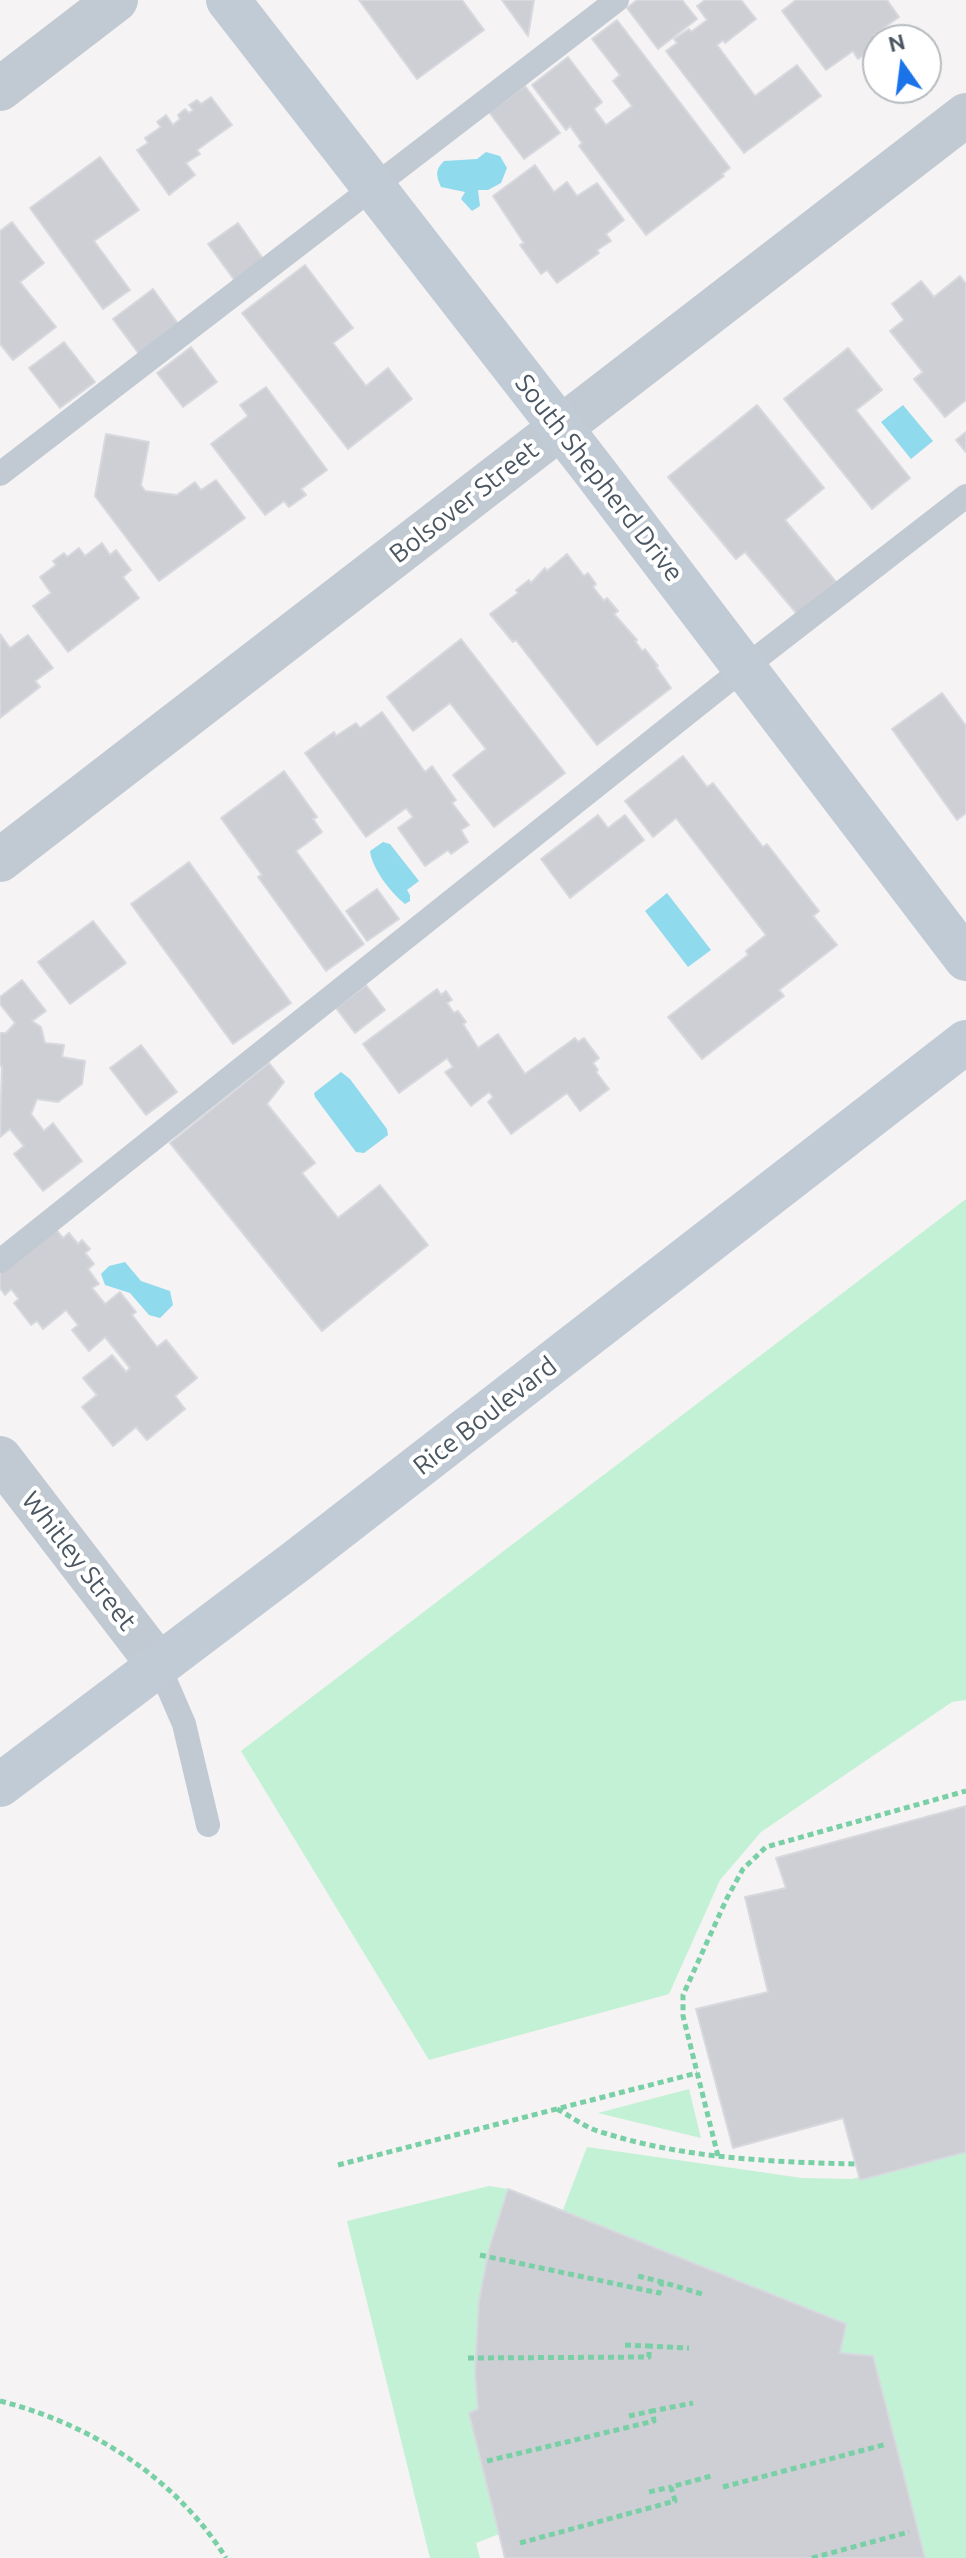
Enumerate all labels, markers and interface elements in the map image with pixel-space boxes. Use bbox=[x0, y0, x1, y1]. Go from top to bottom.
north arrow bbox=[862, 24, 942, 104]
text: N bbox=[886, 28, 908, 56]
street label: South Shepherd Drive bbox=[508, 368, 690, 588]
street label: Bolsover Street bbox=[383, 434, 545, 570]
street label: Rice Boulevard bbox=[407, 1350, 563, 1482]
street label: Whitley Street bbox=[15, 1485, 143, 1637]

